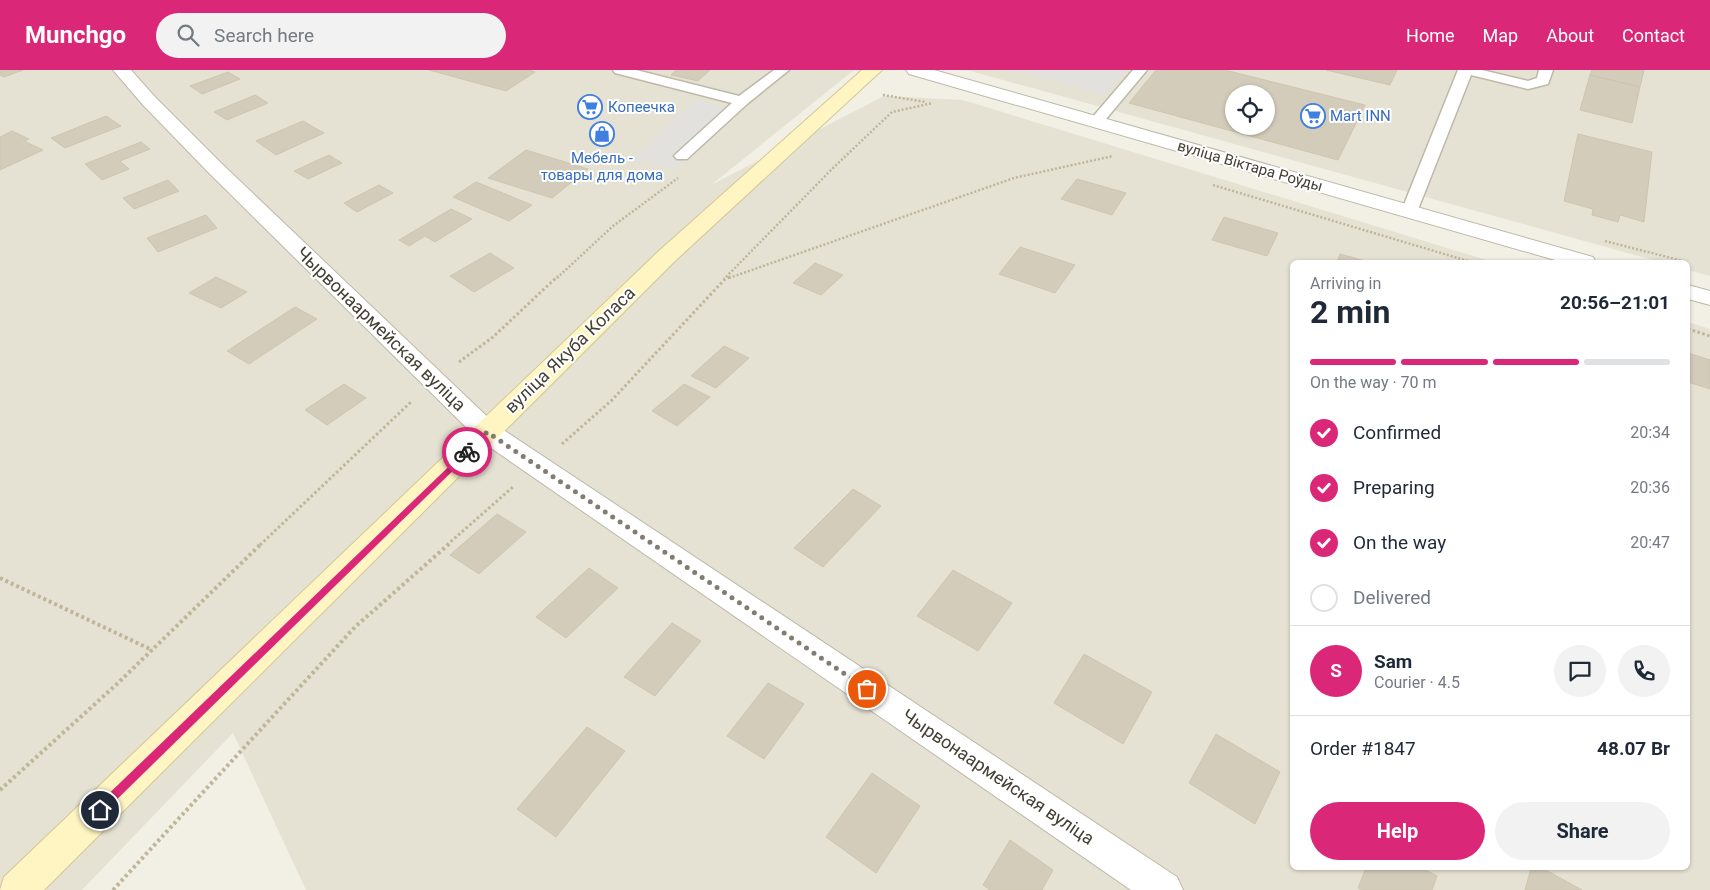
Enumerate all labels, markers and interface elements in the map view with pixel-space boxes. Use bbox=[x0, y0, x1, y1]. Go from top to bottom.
search box bbox=[156, 13, 506, 58]
text: Munchgo bbox=[25, 21, 126, 49]
icon: search bbox=[174, 21, 202, 49]
text: Search here bbox=[214, 24, 314, 47]
text: Home bbox=[1406, 25, 1455, 46]
text: Map bbox=[1483, 25, 1518, 46]
text: About bbox=[1546, 25, 1594, 46]
text: Contact bbox=[1622, 25, 1685, 46]
map controls bbox=[1225, 85, 1275, 135]
button: locate bbox=[1225, 85, 1275, 135]
supermarket icon: Копеечка bbox=[577, 94, 603, 120]
place label: Копеечка bbox=[608, 98, 675, 116]
supermarket icon: Mart INN bbox=[1300, 103, 1326, 129]
place label: Mart INN bbox=[1330, 107, 1391, 125]
shop icon: Мебель - товары для дома bbox=[589, 121, 615, 147]
street label: вуліца Віктара Роўды bbox=[1175, 137, 1325, 195]
place label: Мебель - товары для дома bbox=[541, 149, 663, 184]
street label: Чырвонаармейская вуліца bbox=[292, 242, 470, 415]
text: Arriving in bbox=[1310, 274, 1381, 293]
street label: вуліца Якуба Коласа bbox=[500, 282, 639, 417]
text: 20:56–21:01 bbox=[1560, 291, 1670, 314]
text: 2 min bbox=[1310, 293, 1390, 331]
text: On the way · 70 m bbox=[1310, 373, 1437, 392]
icon: check bbox=[1310, 419, 1338, 447]
text: Confirmed bbox=[1353, 421, 1441, 444]
text: 20:34 bbox=[1630, 423, 1670, 442]
courier bbox=[442, 427, 492, 477]
icon: bike bbox=[453, 438, 481, 466]
icon: check bbox=[1310, 474, 1338, 502]
text: Preparing bbox=[1353, 476, 1435, 499]
text: 20:36 bbox=[1630, 478, 1670, 497]
icon: check bbox=[1310, 529, 1338, 557]
text: On the way bbox=[1353, 531, 1446, 554]
text: 20:47 bbox=[1630, 533, 1670, 552]
text: Delivered bbox=[1353, 586, 1431, 609]
button: chat bbox=[1554, 645, 1606, 697]
button: phone bbox=[1618, 645, 1670, 697]
text: Sam bbox=[1374, 650, 1412, 673]
text: S bbox=[1330, 659, 1342, 682]
pin bbox=[846, 668, 888, 710]
text: Courier · 4.5 bbox=[1374, 673, 1460, 692]
icon: bag bbox=[853, 675, 881, 703]
street label: Чырвонаармейская вуліца bbox=[898, 704, 1098, 849]
text: Order #1847 bbox=[1310, 737, 1416, 760]
text: 48.07 Br bbox=[1597, 737, 1670, 760]
pin bbox=[79, 789, 121, 831]
icon: home bbox=[86, 796, 114, 824]
button: Help bbox=[1310, 802, 1485, 860]
button: Share bbox=[1495, 802, 1670, 860]

